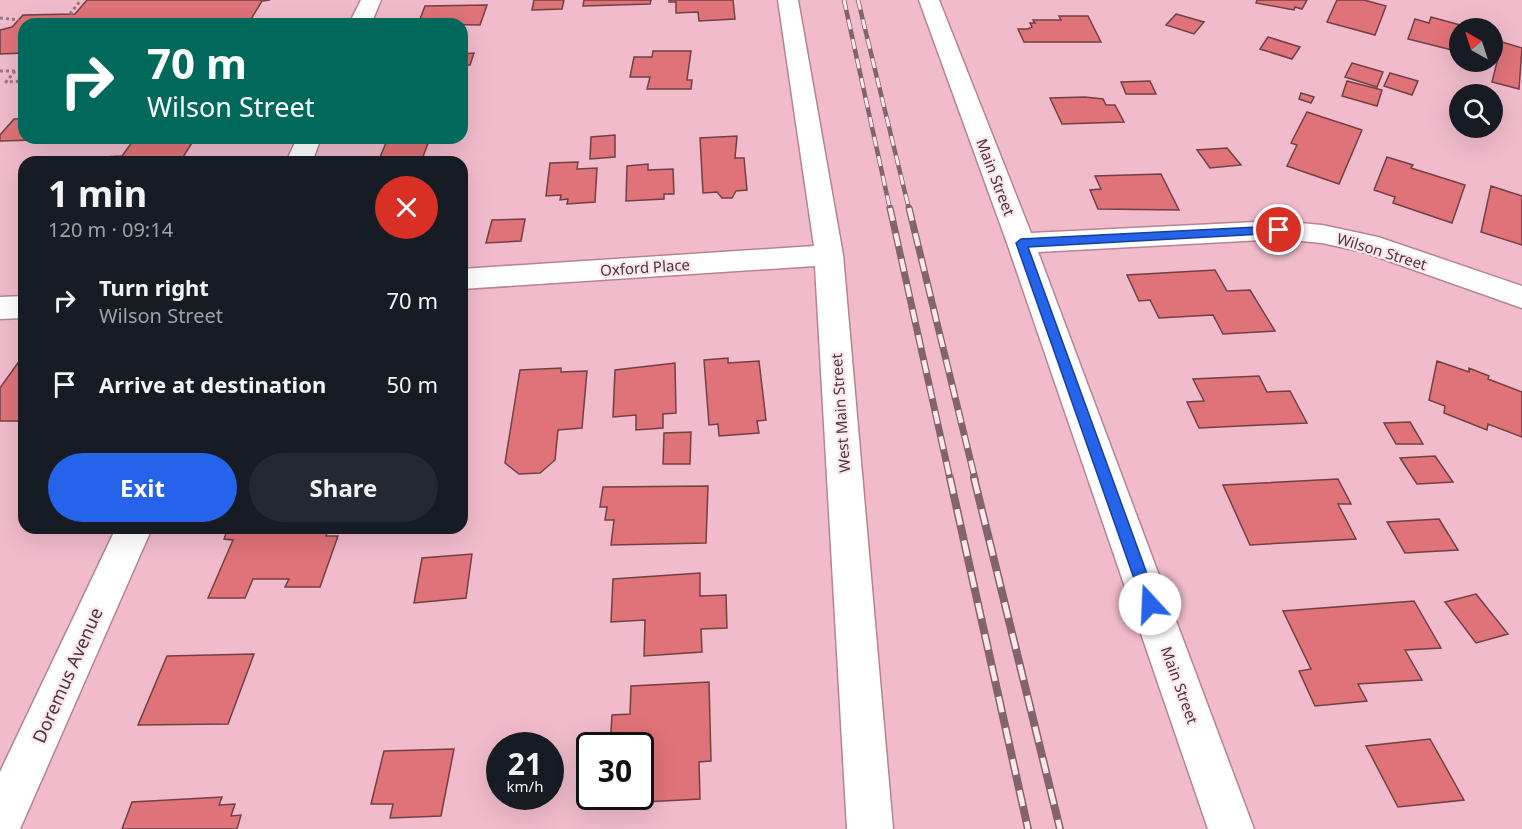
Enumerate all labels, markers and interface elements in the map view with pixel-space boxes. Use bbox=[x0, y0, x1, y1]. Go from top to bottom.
north arrow bbox=[1449, 18, 1503, 72]
map controls bbox=[1449, 18, 1503, 138]
text: 70 m bbox=[147, 34, 247, 91]
icon: right bbox=[48, 42, 126, 120]
button: search bbox=[1449, 84, 1503, 138]
text: Wilson Street bbox=[147, 88, 314, 125]
street label: Main Street bbox=[972, 136, 1020, 219]
text: 1 min bbox=[48, 169, 147, 218]
button: close bbox=[375, 176, 438, 239]
pin bbox=[1253, 204, 1304, 255]
icon: arrive bbox=[1262, 213, 1295, 246]
text: 120 m · 09:14 bbox=[48, 216, 173, 243]
street label: Wilson Street bbox=[1335, 228, 1430, 274]
street label: Oxford Place bbox=[599, 254, 691, 280]
text: Turn right bbox=[99, 272, 209, 302]
icon: right bbox=[48, 284, 81, 317]
text: 70 m bbox=[387, 285, 438, 315]
text: Wilson Street bbox=[99, 302, 223, 329]
street label: West Main Street bbox=[826, 352, 854, 473]
icon: arrive bbox=[48, 368, 81, 401]
text: Arrive at destination bbox=[99, 369, 326, 399]
text: 50 m bbox=[387, 369, 438, 399]
button: Exit bbox=[48, 453, 237, 522]
button: Share bbox=[249, 453, 438, 522]
position arrow bbox=[1118, 572, 1182, 636]
street label: Doremus Avenue bbox=[26, 604, 108, 746]
street label: Main Street bbox=[1157, 644, 1203, 727]
speed limit sign: 30 bbox=[576, 732, 654, 810]
text: 21 bbox=[508, 743, 542, 784]
text: km/h bbox=[507, 776, 543, 796]

